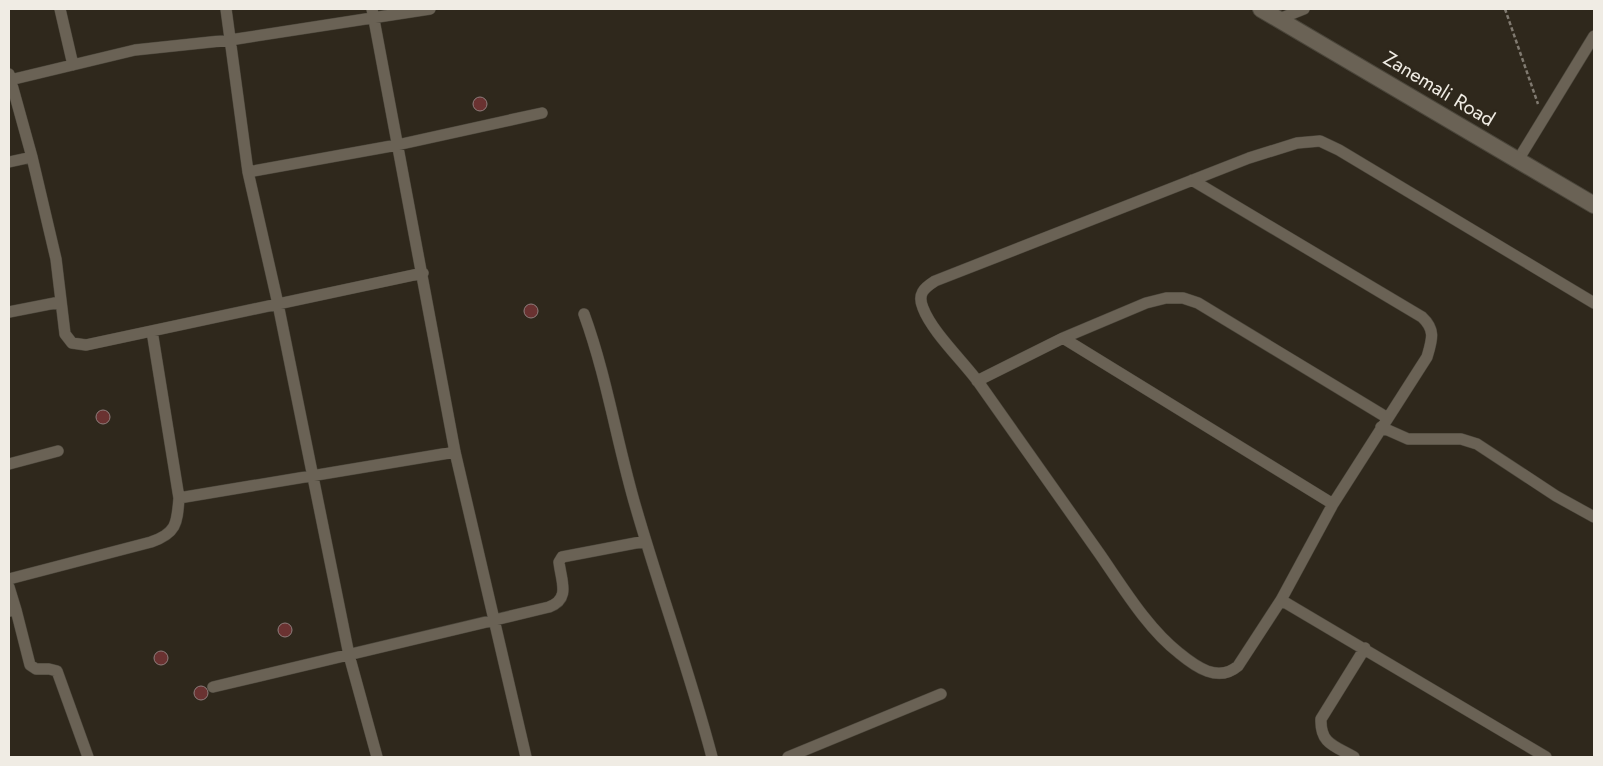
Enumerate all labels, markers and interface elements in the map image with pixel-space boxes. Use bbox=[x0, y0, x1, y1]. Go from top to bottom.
street label: Zanemali Road bbox=[1378, 44, 1500, 134]

